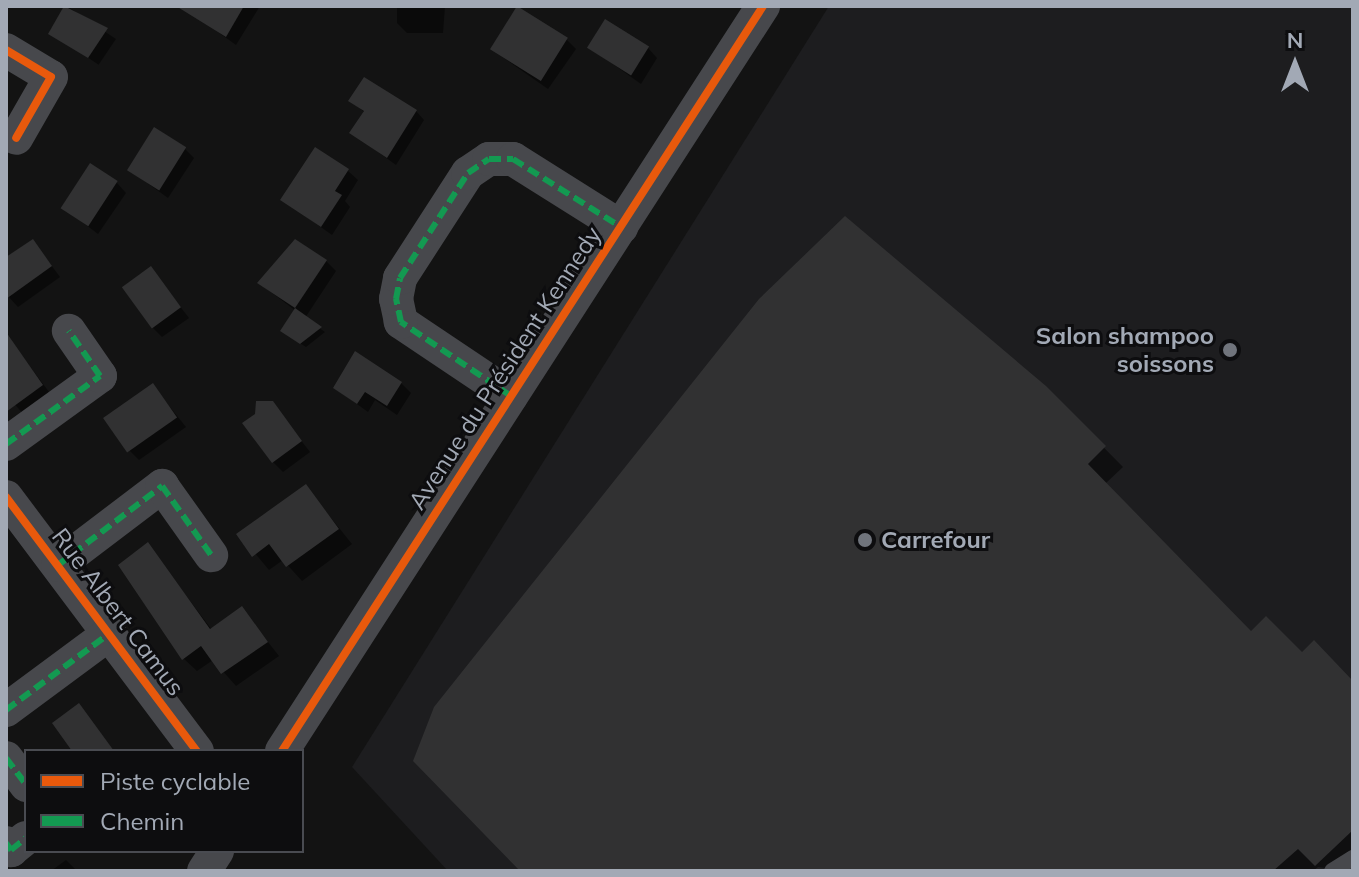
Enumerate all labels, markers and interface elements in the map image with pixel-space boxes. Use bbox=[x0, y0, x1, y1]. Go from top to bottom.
north arrow bbox=[1255, 24, 1335, 104]
text: N bbox=[1287, 26, 1303, 54]
street label: Avenue du Président Kennedy bbox=[403, 221, 607, 515]
place label: Salon shampoo soissons bbox=[1036, 322, 1214, 378]
marker: Salon shampoo soissons bbox=[1221, 341, 1239, 359]
street label: Rue Albert Camus bbox=[46, 523, 190, 701]
place label: Carrefour bbox=[881, 526, 990, 554]
marker: Carrefour bbox=[856, 531, 874, 549]
legend bbox=[24, 749, 304, 853]
text: Piste cyclable bbox=[100, 766, 250, 796]
text: Chemin bbox=[100, 806, 184, 836]

